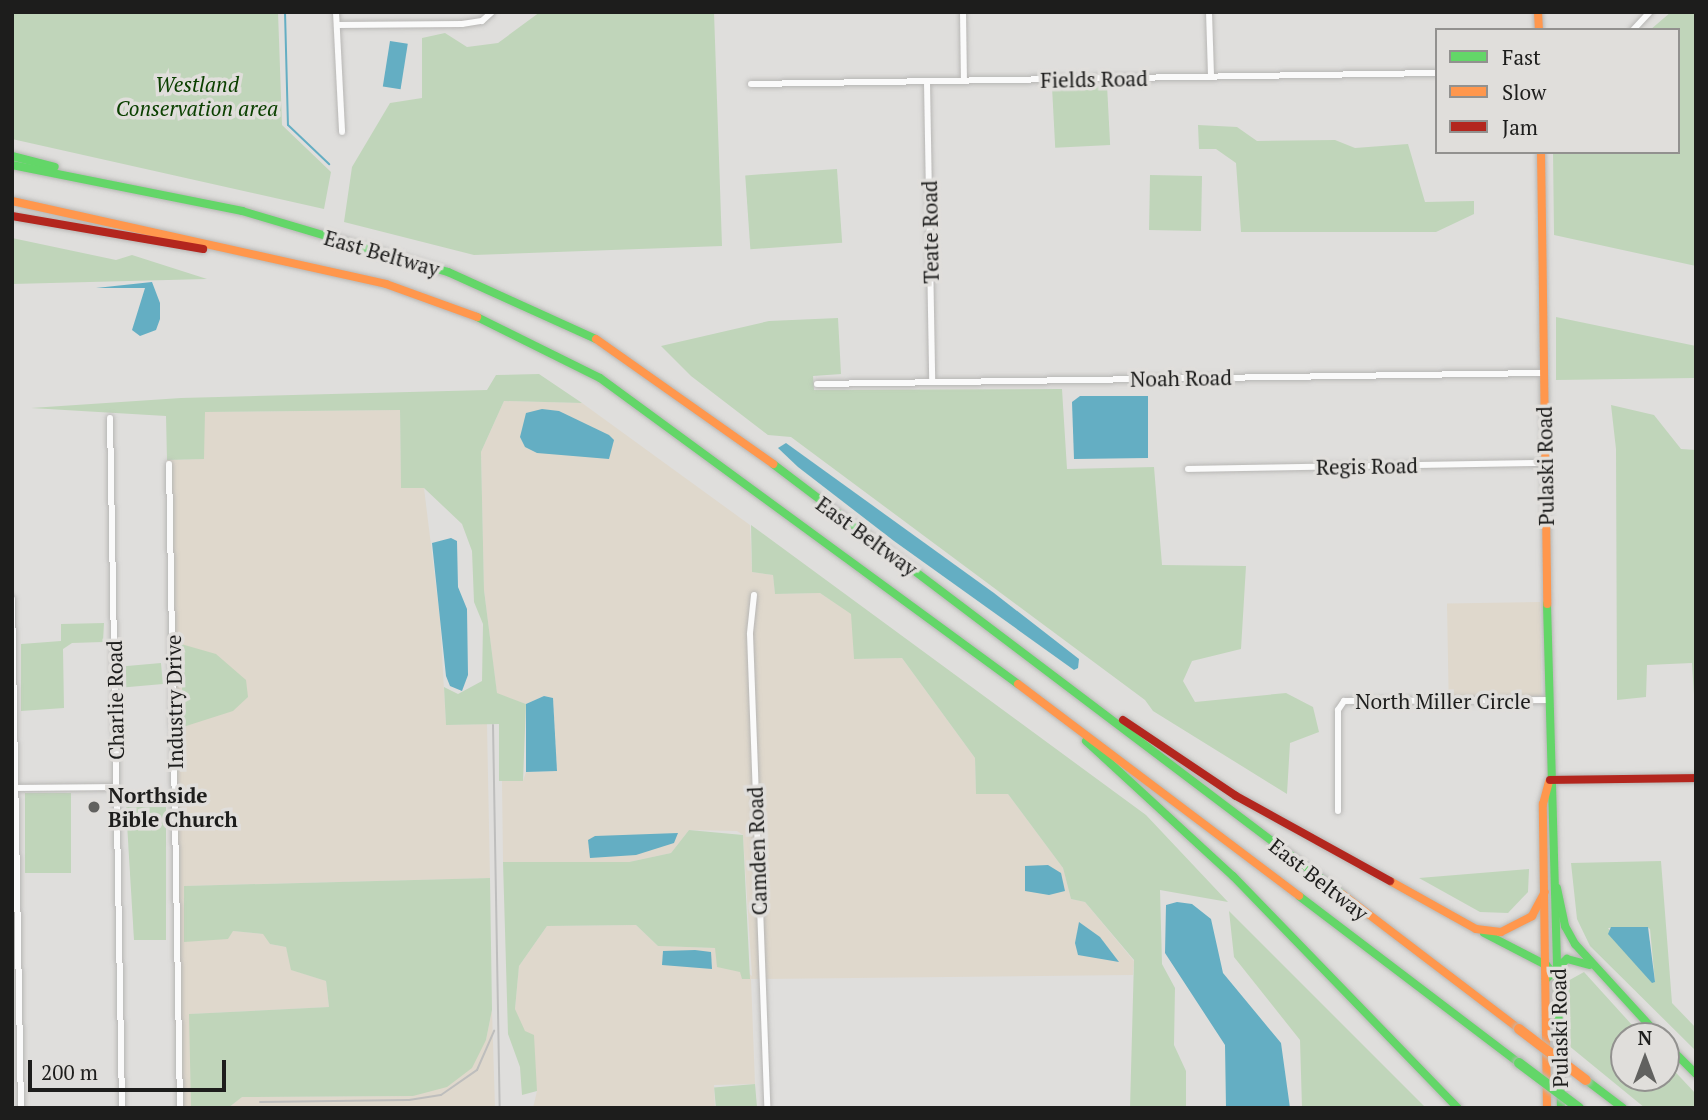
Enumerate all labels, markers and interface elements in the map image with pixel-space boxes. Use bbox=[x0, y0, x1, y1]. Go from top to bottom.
legend bbox=[1435, 28, 1680, 154]
text: Fast bbox=[1502, 43, 1541, 71]
street label: Fields Road bbox=[1040, 65, 1148, 93]
park label: Westland Conservation area bbox=[116, 71, 278, 121]
text: Slow bbox=[1502, 78, 1546, 106]
text: Jam bbox=[1502, 113, 1538, 141]
street label: Teate Road bbox=[917, 180, 943, 284]
street label: East Beltway bbox=[321, 225, 443, 281]
street label: Noah Road bbox=[1130, 365, 1232, 391]
street label: Pulaski Road bbox=[1531, 406, 1559, 526]
street label: Regis Road bbox=[1316, 453, 1418, 479]
street label: East Beltway bbox=[811, 491, 923, 581]
street label: Industry Drive bbox=[160, 634, 188, 770]
street label: Charlie Road bbox=[101, 640, 129, 760]
street label: North Miller Circle bbox=[1355, 688, 1531, 714]
place label: Northside Bible Church bbox=[108, 782, 238, 832]
street label: Camden Road bbox=[742, 786, 772, 916]
marker: Northside Bible Church bbox=[86, 799, 102, 815]
street label: East Beltway bbox=[1264, 832, 1374, 926]
street label: Pulaski Road bbox=[1545, 968, 1573, 1088]
north arrow bbox=[1610, 1022, 1680, 1092]
text: N bbox=[1638, 1025, 1652, 1050]
scale bar bbox=[32, 1046, 229, 1090]
text: 200 m bbox=[41, 1058, 98, 1086]

